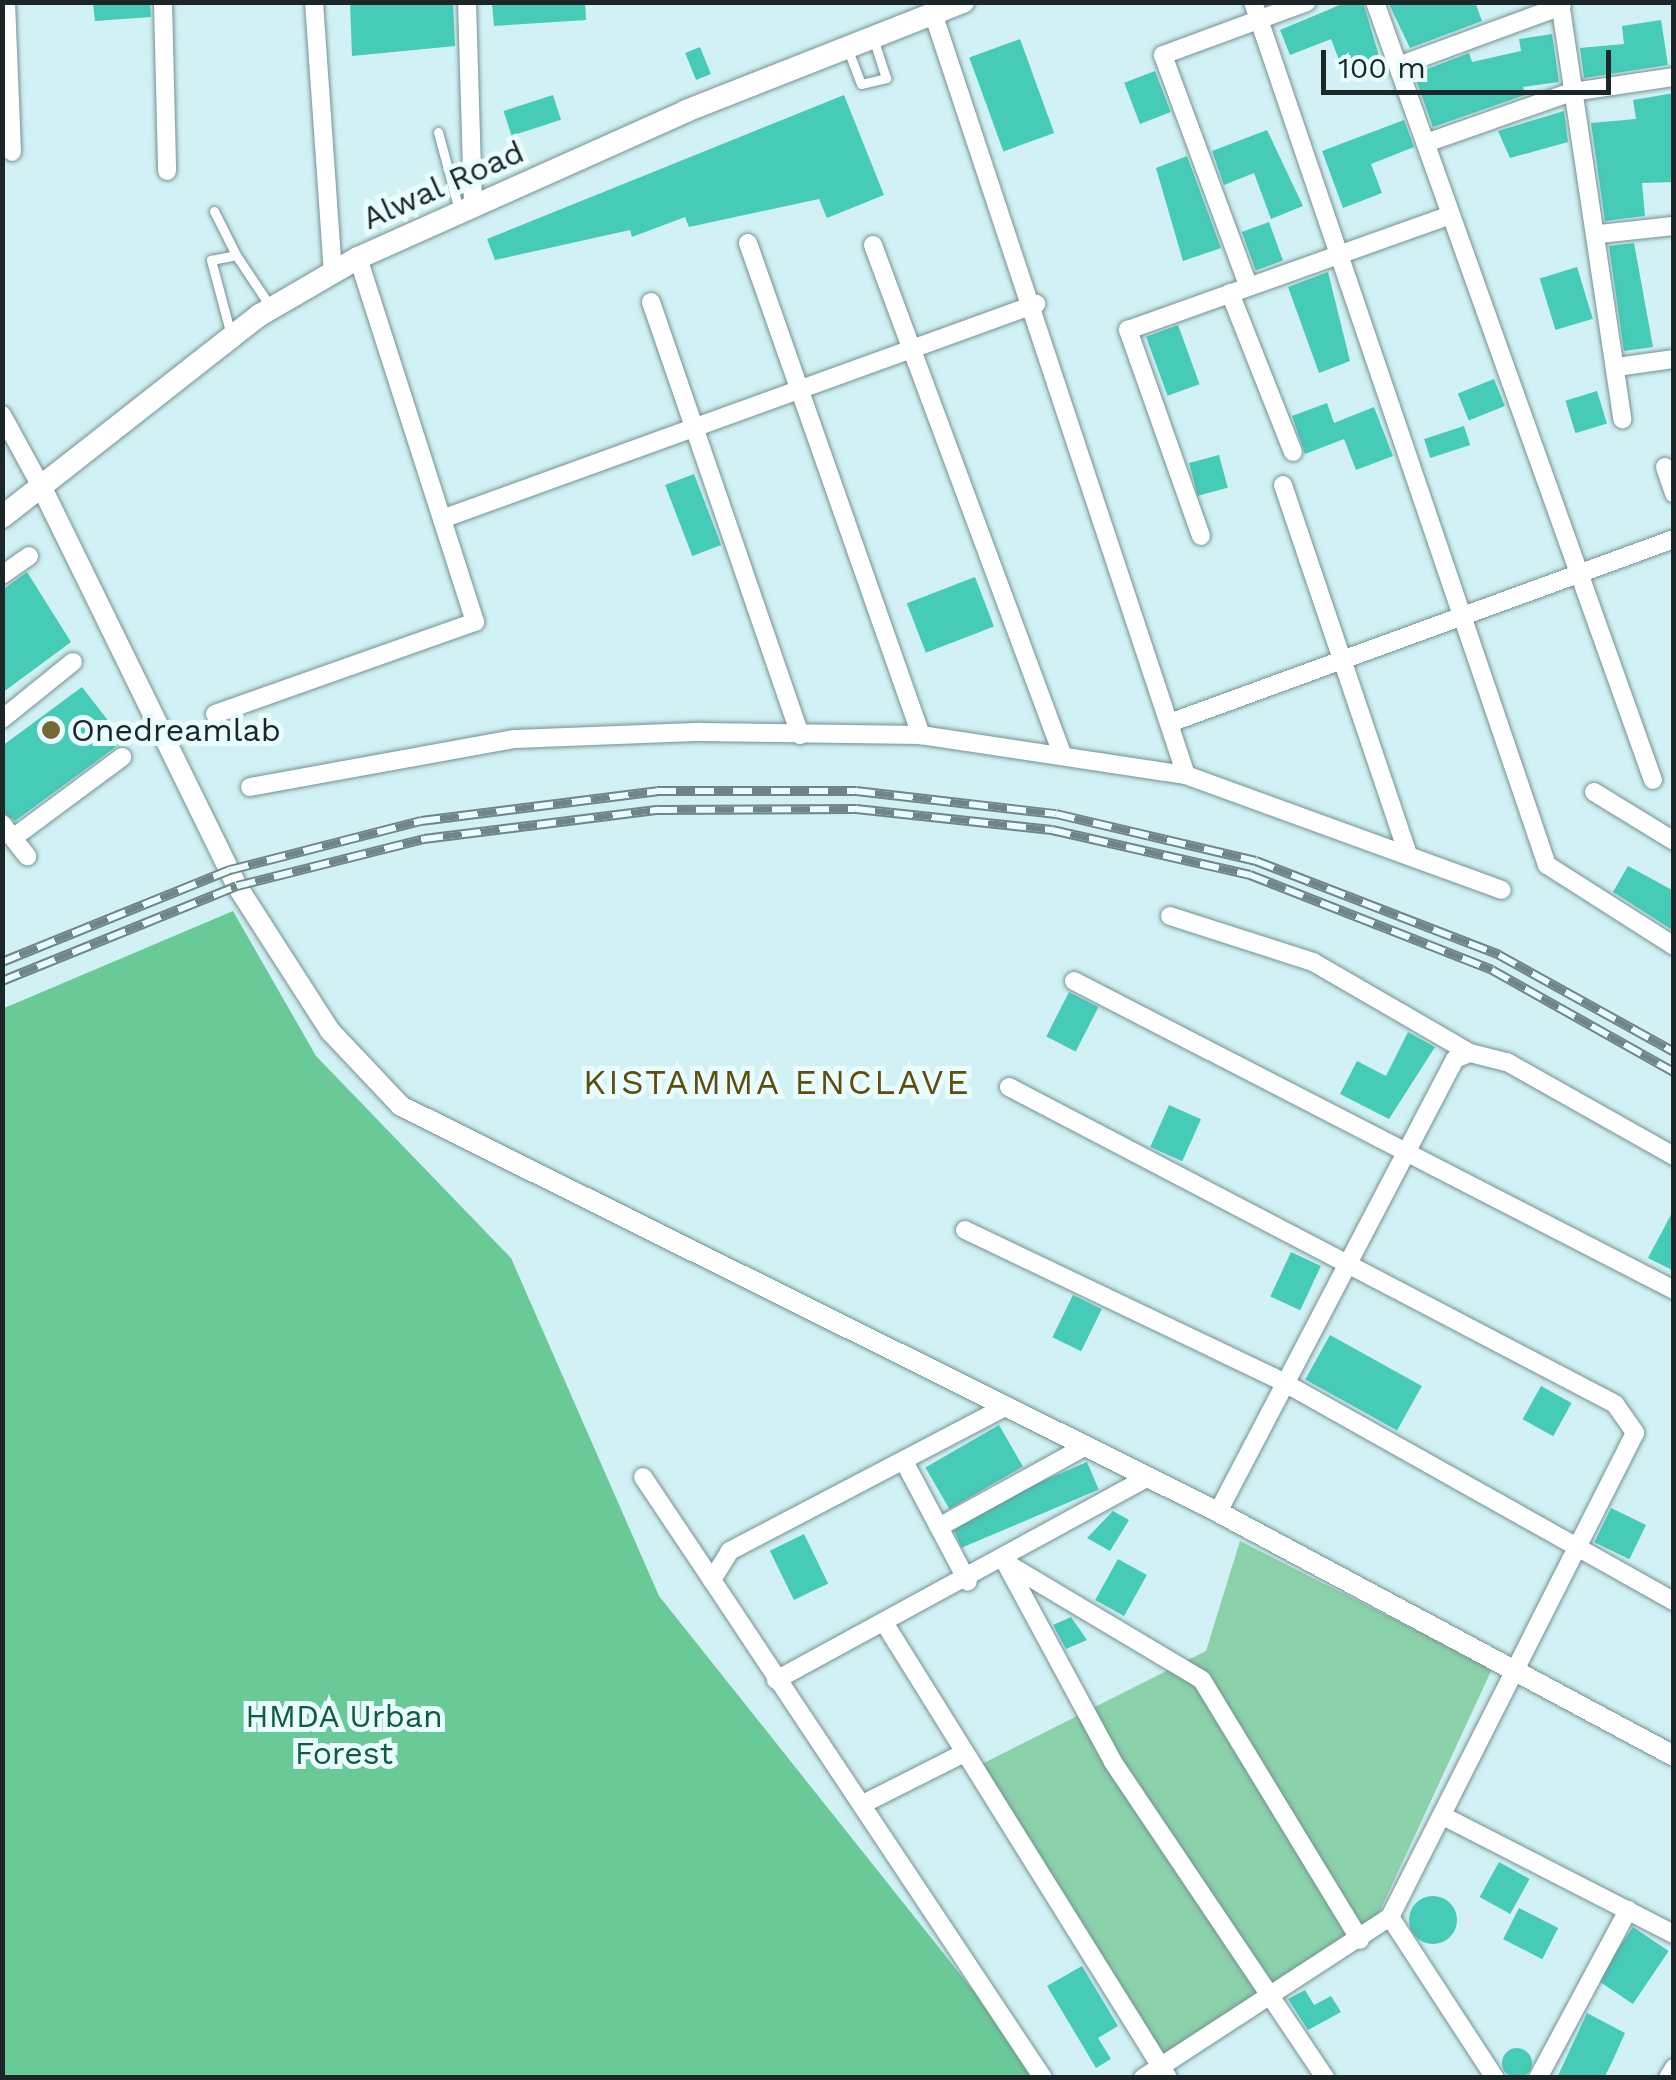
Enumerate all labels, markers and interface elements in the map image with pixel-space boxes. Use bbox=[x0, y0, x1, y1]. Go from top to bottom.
scale bar bbox=[1326, 30, 1616, 92]
text: 100 m bbox=[1338, 50, 1426, 85]
street label: Alwal Road bbox=[356, 132, 530, 238]
place label: Onedreamlab bbox=[71, 711, 281, 749]
marker: Onedreamlab bbox=[40, 719, 62, 741]
district label: KISTAMMA ENCLAVE bbox=[582, 1061, 972, 1103]
park label: HMDA Urban Forest bbox=[245, 1698, 443, 1773]

